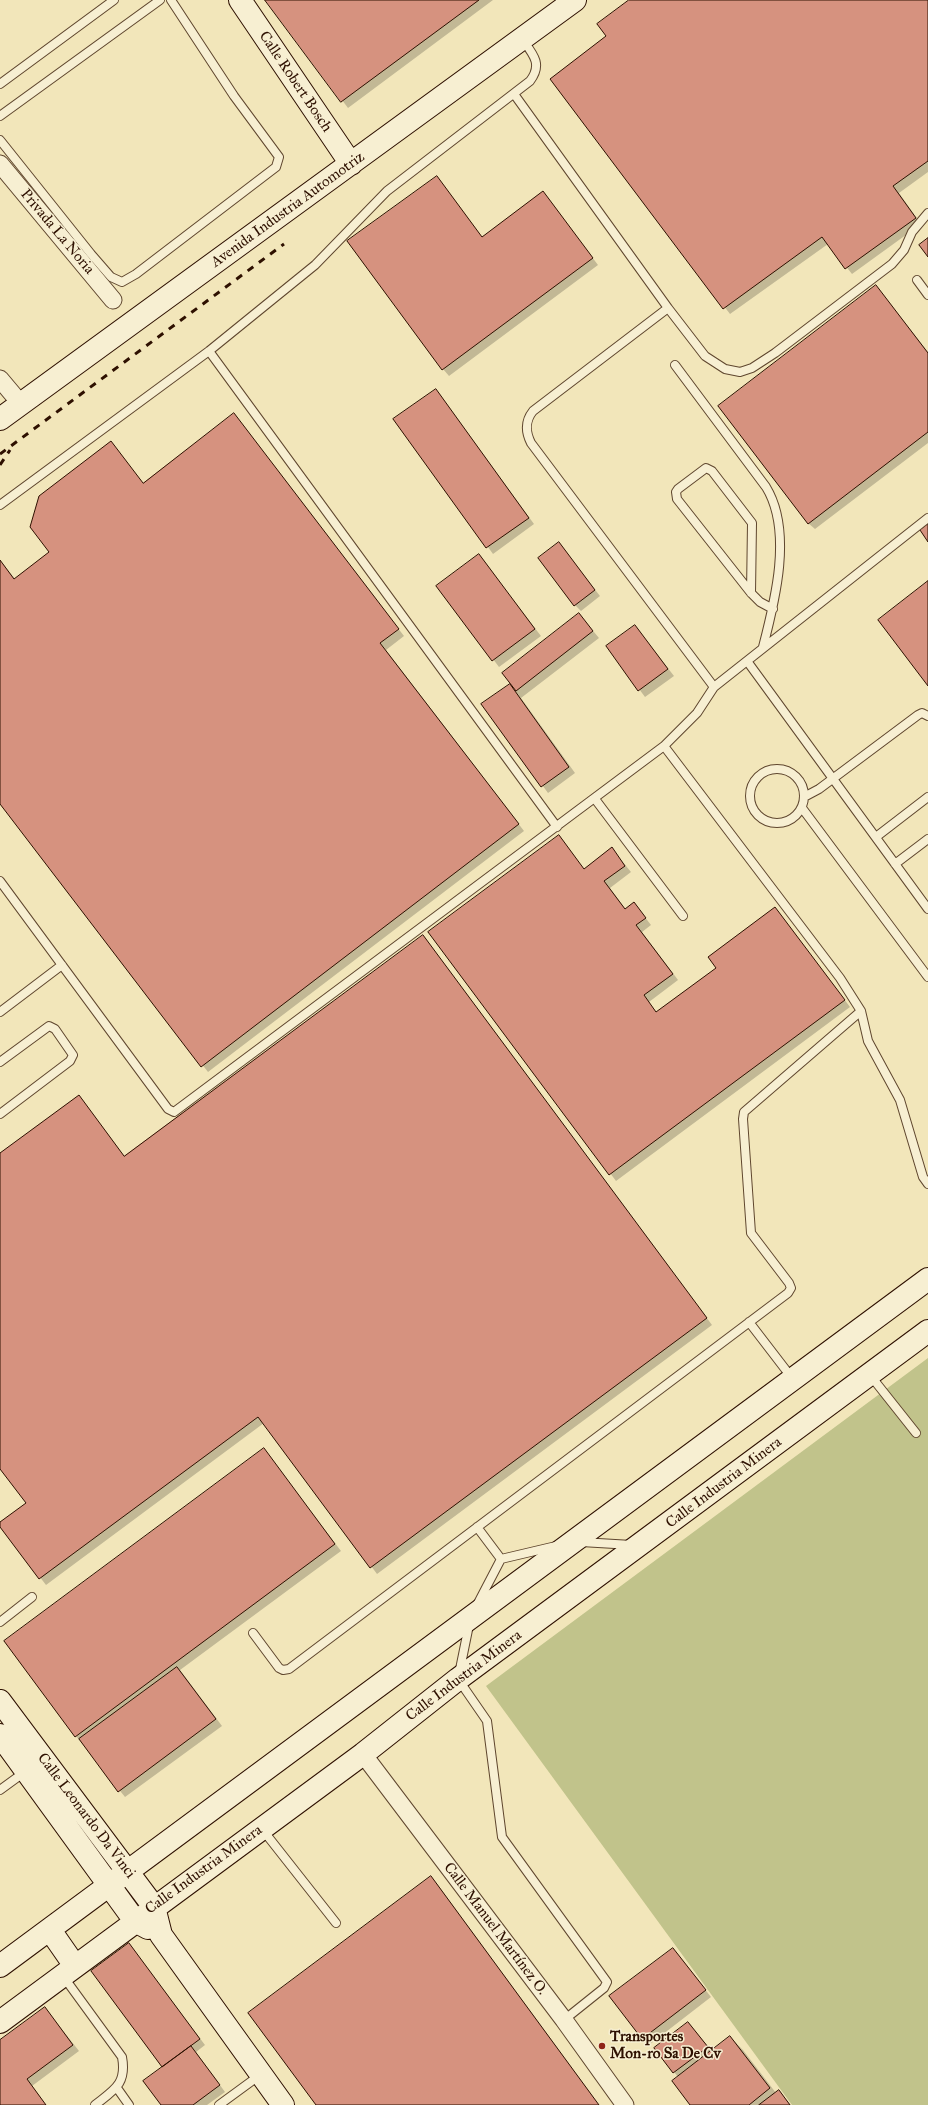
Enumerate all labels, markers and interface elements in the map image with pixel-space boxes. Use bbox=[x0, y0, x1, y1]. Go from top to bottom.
street label: Calle Robert Bosch bbox=[255, 28, 335, 136]
street label: Avenida Industria Automotriz bbox=[208, 148, 368, 272]
street label: Privada La Noria bbox=[16, 186, 98, 278]
street label: Calle Industria Minera bbox=[663, 1434, 785, 1532]
street label: Calle Industria Minera bbox=[403, 1627, 525, 1725]
street label: Calle Leonardo Da Vinci bbox=[33, 1750, 139, 1882]
street label: Calle Industria Minera bbox=[142, 1822, 266, 1918]
street label: Calle Manuel Martínez O. bbox=[439, 1859, 551, 1999]
place label: Transportes Mon-ro Sa De Cv bbox=[610, 2028, 721, 2063]
marker: Transportes Mon-ro Sa De Cv bbox=[597, 2041, 607, 2051]

